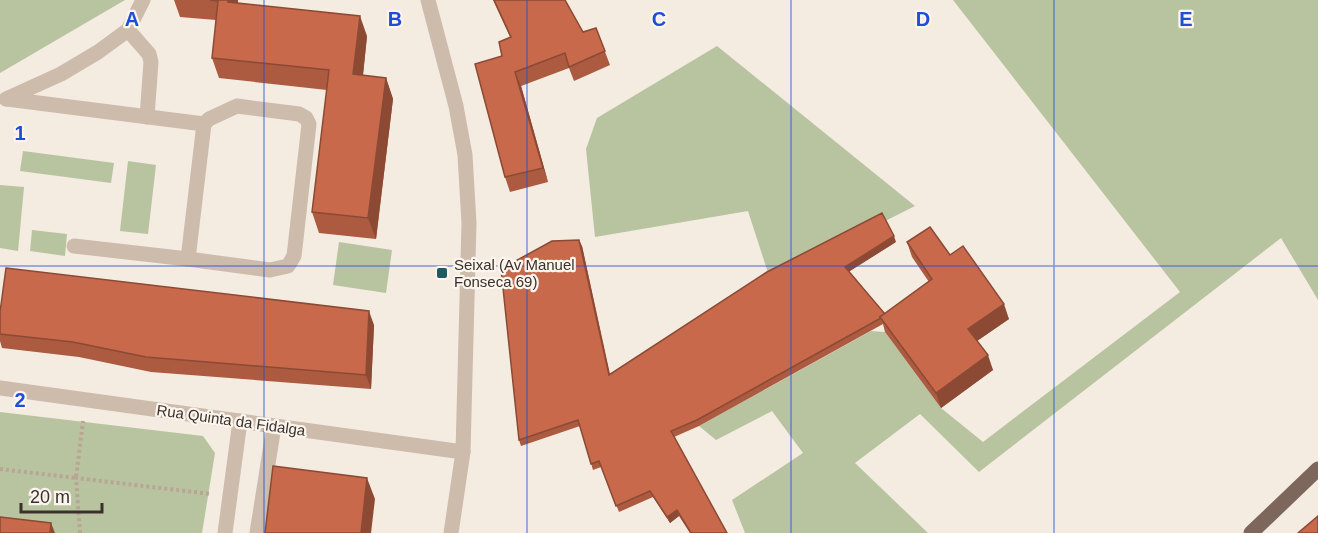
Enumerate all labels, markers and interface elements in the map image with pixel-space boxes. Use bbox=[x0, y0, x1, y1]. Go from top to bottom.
text: A bbox=[125, 8, 139, 30]
text: B bbox=[388, 8, 402, 30]
text: C bbox=[652, 8, 666, 30]
text: D bbox=[916, 8, 930, 30]
text: E bbox=[1179, 8, 1193, 30]
text: 1 bbox=[14, 122, 26, 144]
place label: Seixal (Av Manuel Fonseca 69) bbox=[454, 256, 575, 290]
marker: Seixal (Av Manuel Fonseca 69) bbox=[435, 266, 449, 280]
text: 2 bbox=[14, 389, 26, 411]
street label: Rua Quinta da Fidalga bbox=[155, 401, 307, 439]
scale bar bbox=[21, 476, 102, 514]
text: 20 m bbox=[30, 487, 70, 507]

